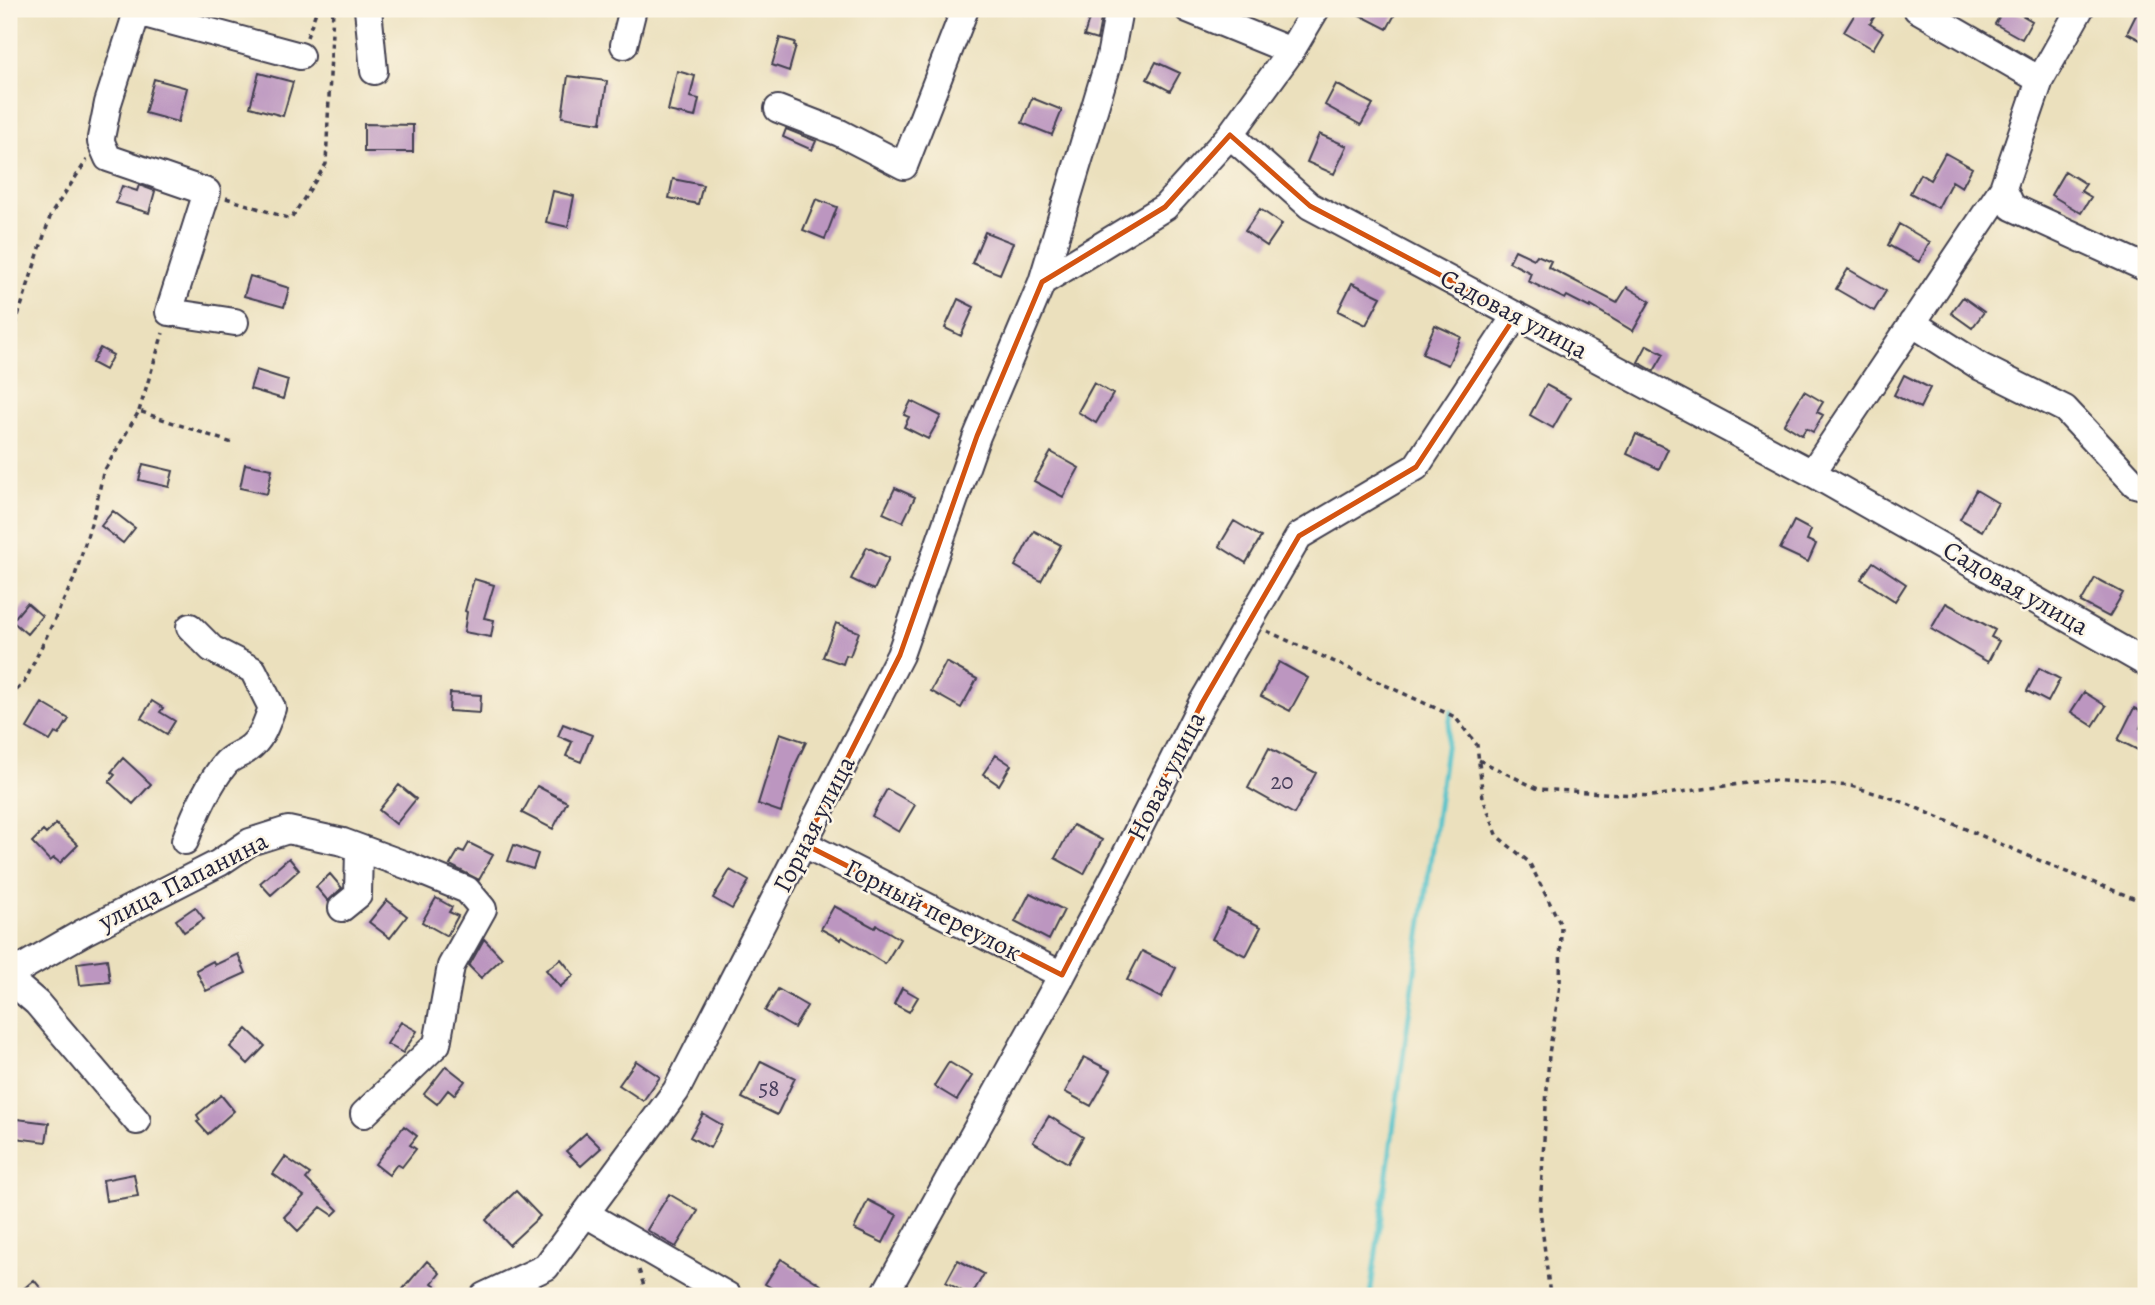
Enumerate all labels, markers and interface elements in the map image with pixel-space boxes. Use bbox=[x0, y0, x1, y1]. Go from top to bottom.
street label: Садовая улица bbox=[1434, 260, 1594, 368]
street label: Садовая улица bbox=[1937, 532, 2095, 644]
street label: Новая улица bbox=[1118, 705, 1214, 847]
street label: Горная улица bbox=[765, 750, 863, 898]
house number: 20 bbox=[1270, 766, 1294, 797]
street label: улица Папанина bbox=[91, 823, 274, 939]
street label: Горный переулок bbox=[839, 850, 1027, 970]
house number: 58 bbox=[758, 1073, 780, 1104]

